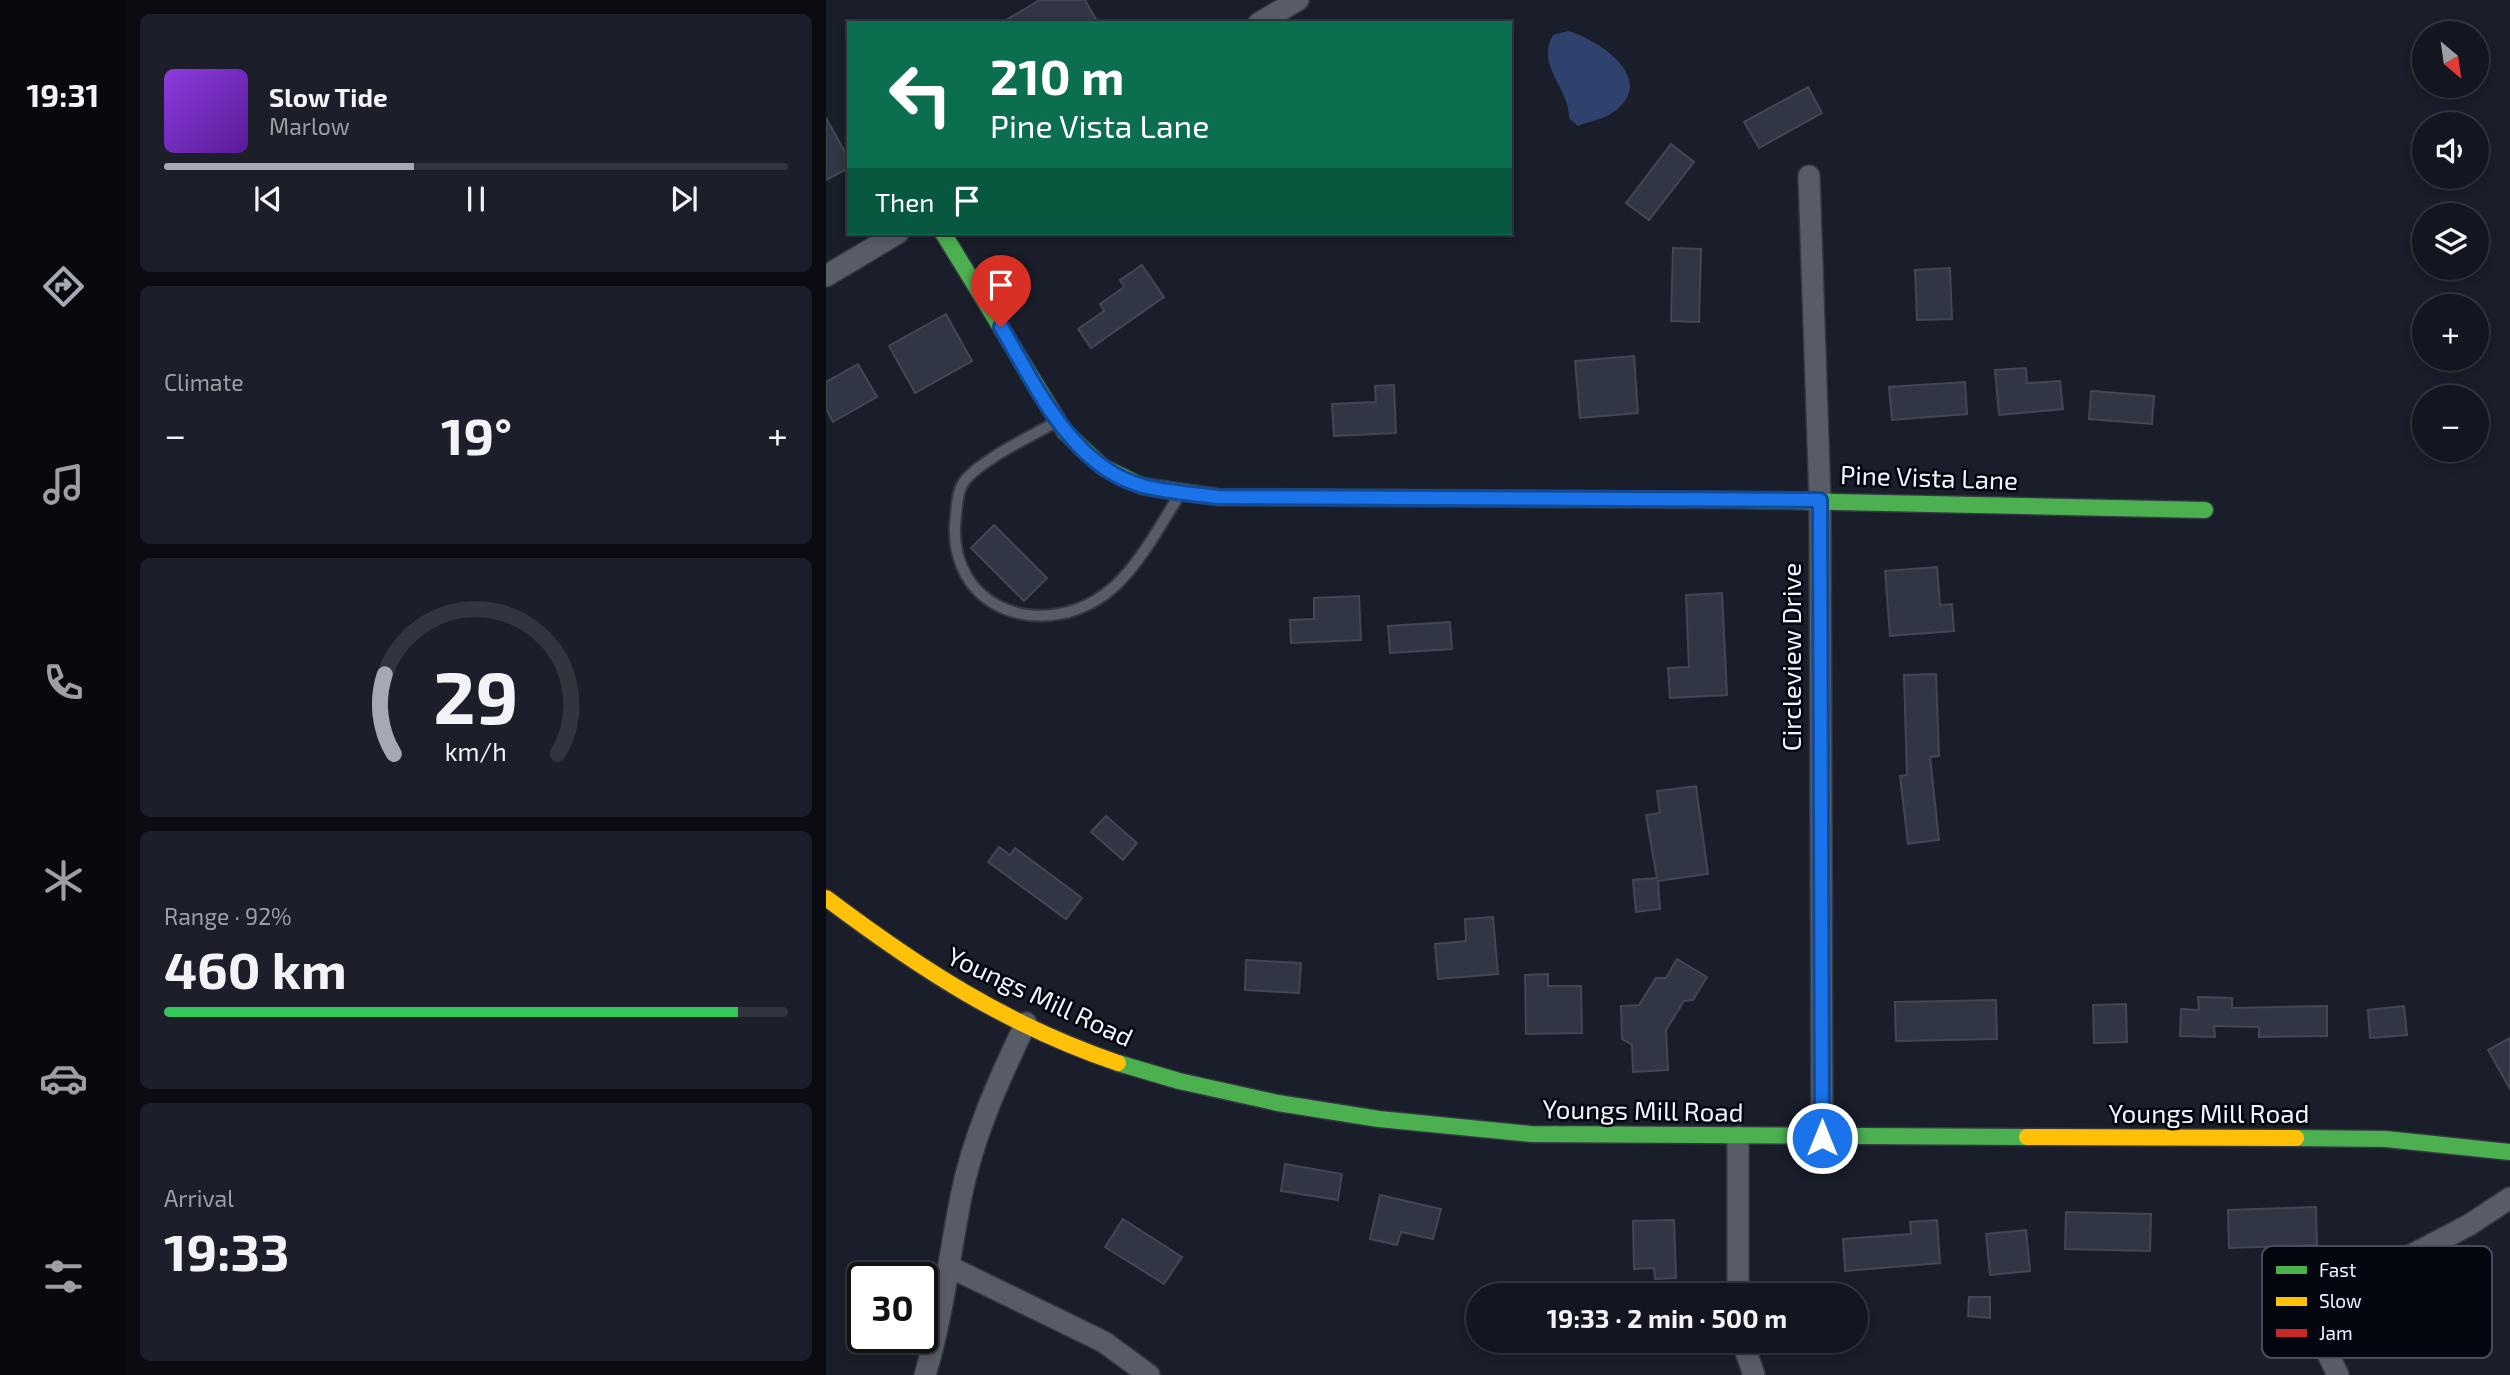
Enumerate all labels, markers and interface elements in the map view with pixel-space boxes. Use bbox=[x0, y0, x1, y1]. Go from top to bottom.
north arrow bbox=[2412, 21, 2488, 98]
map controls bbox=[2412, 21, 2489, 462]
text: 210 m bbox=[990, 46, 1124, 105]
icon: left bbox=[875, 49, 966, 140]
text: 19:31 bbox=[27, 75, 99, 113]
text: Slow Tide bbox=[269, 81, 388, 112]
text: Pine Vista Lane bbox=[990, 106, 1209, 144]
text: Marlow bbox=[269, 112, 350, 140]
button: sound bbox=[2412, 112, 2489, 189]
icon: previous bbox=[249, 180, 287, 218]
icon: pause bbox=[457, 180, 495, 218]
icon: next bbox=[665, 180, 703, 218]
icon: arrive bbox=[948, 182, 986, 220]
text: Then bbox=[875, 186, 934, 217]
button: layers bbox=[2412, 203, 2489, 280]
pin bbox=[971, 255, 1031, 327]
icon: directions bbox=[39, 262, 88, 311]
icon: arrive bbox=[982, 266, 1020, 304]
button: + bbox=[2412, 294, 2489, 371]
text: Climate bbox=[164, 368, 244, 396]
button: − bbox=[2412, 385, 2489, 462]
text: 19° bbox=[441, 403, 512, 465]
text: − bbox=[164, 411, 186, 457]
text: + bbox=[767, 411, 788, 457]
street label: Pine Vista Lane bbox=[1839, 458, 2019, 495]
icon: music bbox=[39, 460, 88, 509]
street label: Circleview Drive bbox=[1775, 563, 1806, 751]
text: 29 bbox=[433, 651, 519, 739]
icon: phone bbox=[39, 658, 88, 707]
text: km/h bbox=[445, 735, 507, 765]
icon: climate bbox=[39, 856, 88, 905]
text: Range · 92% bbox=[164, 902, 292, 930]
text: 460 km bbox=[164, 937, 347, 999]
street label: Youngs Mill Road bbox=[943, 939, 1138, 1052]
icon: car bbox=[39, 1054, 88, 1103]
street label: Youngs Mill Road bbox=[1542, 1092, 1744, 1127]
street label: Youngs Mill Road bbox=[2108, 1097, 2310, 1128]
position arrow bbox=[1785, 1101, 1859, 1175]
text: Arrival bbox=[164, 1184, 234, 1212]
text: 19:33 bbox=[164, 1219, 289, 1281]
legend bbox=[2262, 1246, 2492, 1358]
icon: filters bbox=[39, 1252, 88, 1301]
text: Fast bbox=[2319, 1258, 2356, 1281]
speed limit sign: 30 bbox=[847, 1262, 938, 1353]
text: Slow bbox=[2319, 1289, 2362, 1312]
text: 19:33 · 2 min · 500 m bbox=[1547, 1302, 1787, 1333]
text: Jam bbox=[2319, 1321, 2353, 1344]

